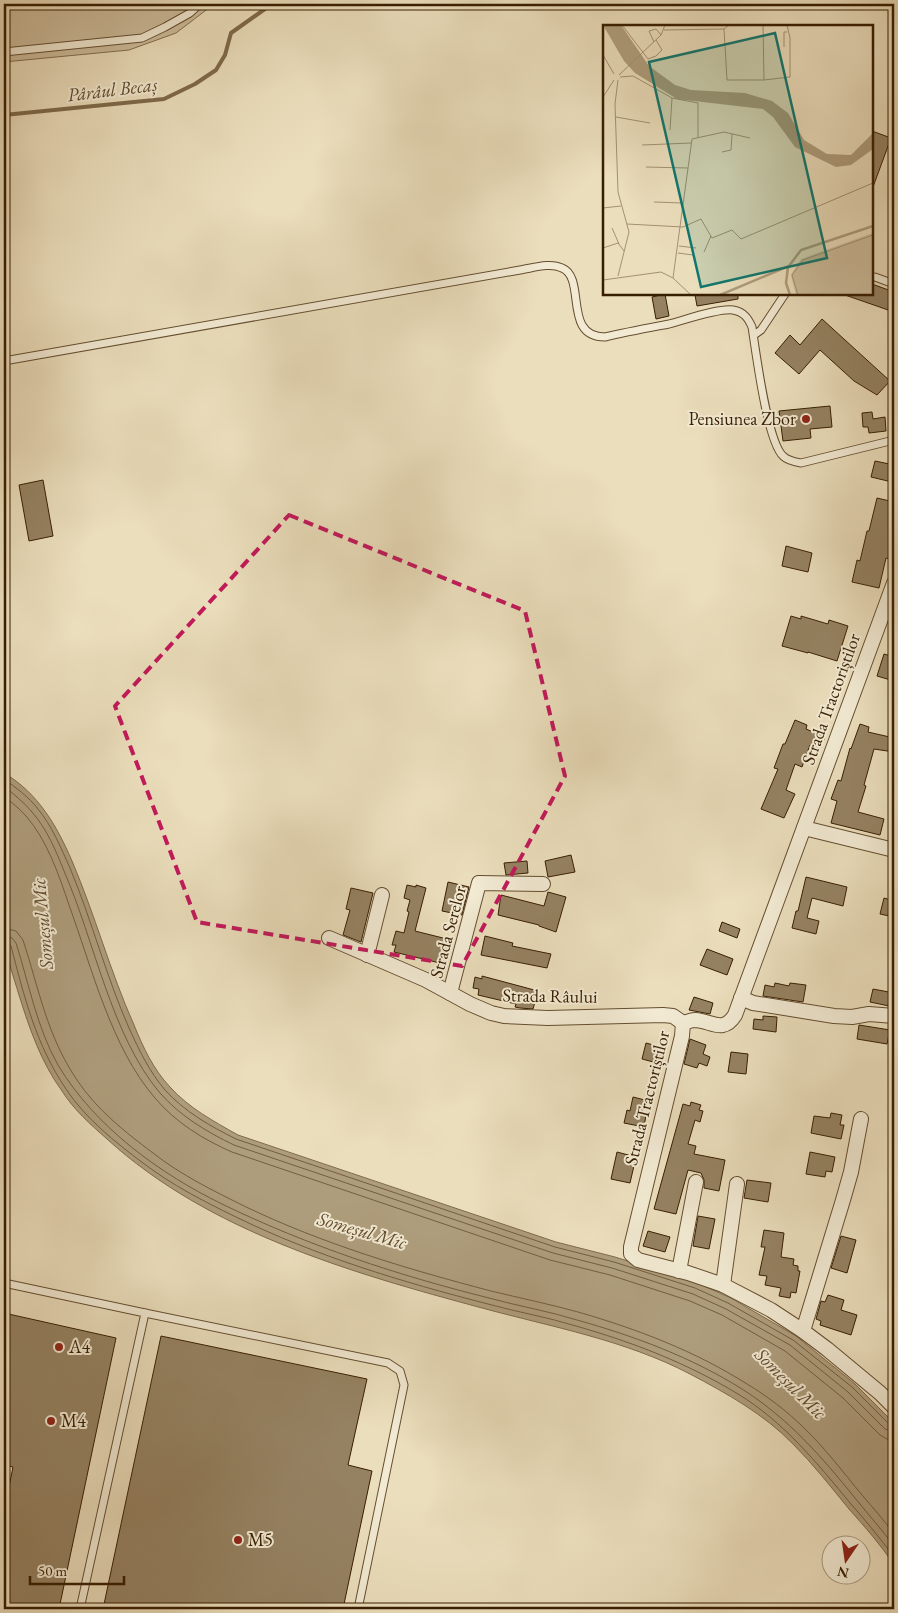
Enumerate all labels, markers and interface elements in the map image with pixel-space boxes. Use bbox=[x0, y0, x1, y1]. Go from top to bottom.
inset map bbox=[603, 25, 873, 295]
water label: Pârâul Becaș bbox=[66, 71, 159, 107]
place label: Pensiunea Zbor bbox=[688, 407, 796, 430]
marker: Pensiunea Zbor bbox=[800, 413, 812, 425]
street label: Strada Tractoriștilor bbox=[796, 630, 865, 768]
water label: Someșul Mic bbox=[26, 876, 59, 971]
street label: Strada Serelor bbox=[424, 883, 471, 981]
street label: Strada Râului bbox=[502, 983, 598, 1008]
street label: Strada Tractoriștilor bbox=[619, 1028, 674, 1168]
water label: Someșul Mic bbox=[314, 1206, 410, 1255]
place label: A4 bbox=[68, 1335, 90, 1358]
marker: A4 bbox=[53, 1341, 65, 1353]
water label: Someșul Mic bbox=[749, 1342, 832, 1425]
place label: M4 bbox=[61, 1409, 86, 1432]
marker: M4 bbox=[45, 1415, 57, 1427]
place label: M5 bbox=[248, 1528, 273, 1551]
marker: M5 bbox=[232, 1534, 244, 1546]
north arrow bbox=[820, 1536, 870, 1586]
scale bar bbox=[30, 1553, 124, 1585]
text: 50 m bbox=[38, 1561, 67, 1580]
text: N bbox=[835, 1562, 851, 1583]

